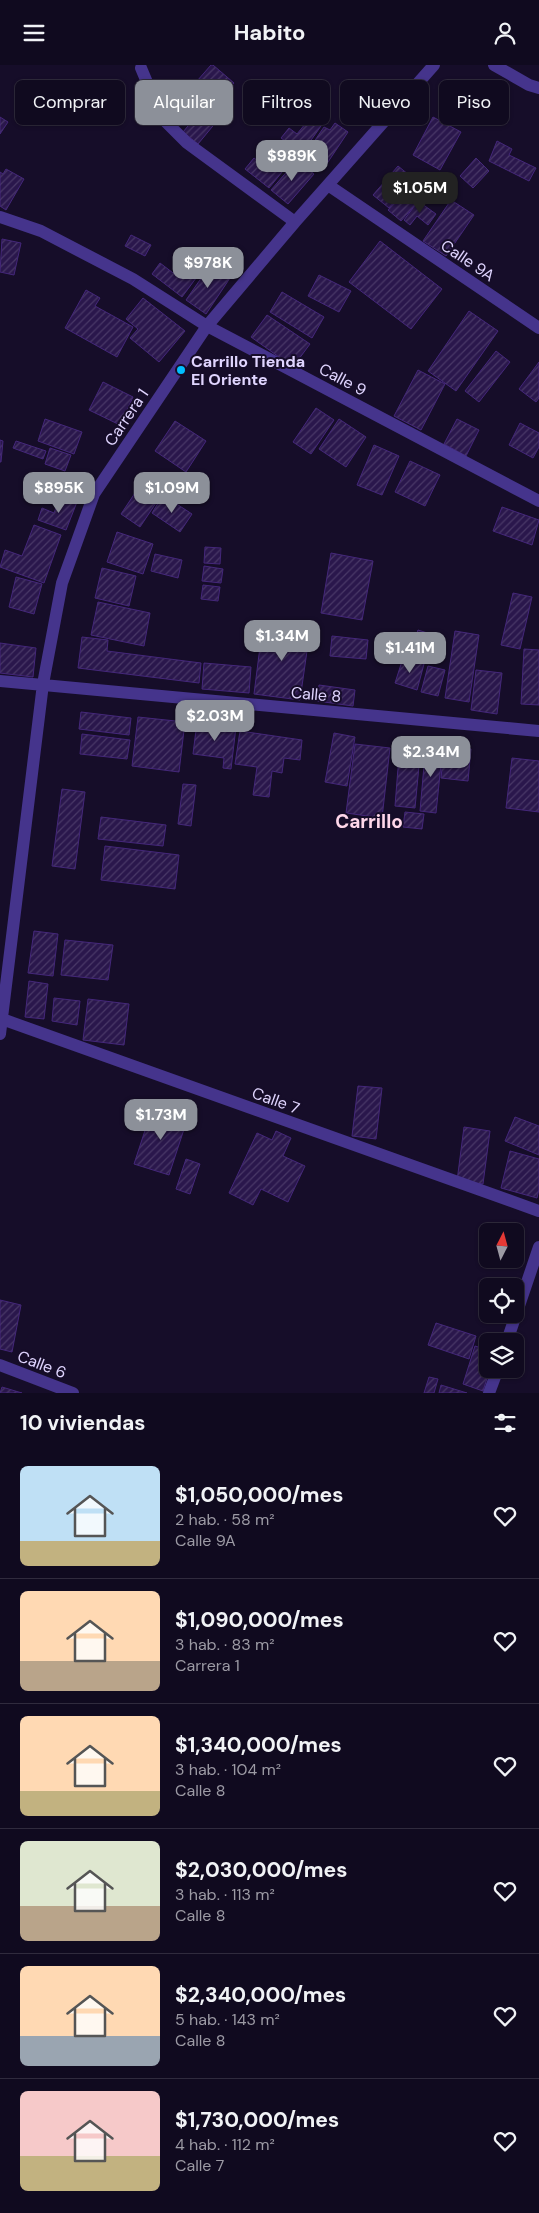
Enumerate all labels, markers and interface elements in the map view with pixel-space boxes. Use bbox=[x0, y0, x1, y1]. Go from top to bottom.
text: Habito bbox=[234, 18, 305, 47]
icon: menu bbox=[20, 19, 48, 47]
icon: person bbox=[491, 19, 519, 47]
chip: Comprar bbox=[15, 80, 125, 125]
chip: Alquilar bbox=[135, 80, 233, 125]
chip: Filtros bbox=[243, 80, 330, 125]
chip: Nuevo bbox=[340, 80, 429, 125]
chip: Piso bbox=[439, 80, 509, 125]
pin: $989K bbox=[257, 139, 327, 182]
text: $989K bbox=[267, 145, 317, 166]
pin: $1.05M bbox=[379, 171, 461, 214]
text: $1.05M bbox=[393, 177, 447, 198]
street label: Calle 9A bbox=[437, 235, 499, 286]
pin: $978K bbox=[173, 247, 243, 289]
text: $978K bbox=[184, 252, 232, 273]
place label: Carrillo Tienda El Oriente bbox=[191, 351, 305, 390]
street label: Calle 9 bbox=[315, 358, 370, 401]
marker: Carrillo Tienda El Oriente bbox=[175, 364, 187, 376]
street label: Carrera 1 bbox=[100, 385, 153, 450]
pin: $895K bbox=[24, 471, 94, 514]
pin: $1.09M bbox=[131, 471, 213, 514]
text: $895K bbox=[34, 477, 84, 498]
text: $1.09M bbox=[145, 477, 199, 498]
pin: $1.34M bbox=[241, 619, 323, 662]
text: $1.34M bbox=[255, 625, 309, 646]
pin: $1.41M bbox=[369, 631, 451, 674]
text: $1.41M bbox=[385, 637, 435, 658]
street label: Calle 8 bbox=[290, 682, 342, 707]
pin: $2.03M bbox=[174, 699, 256, 742]
text: $2.03M bbox=[186, 705, 244, 726]
pin: $2.34M bbox=[390, 735, 472, 778]
text: $2.34M bbox=[402, 741, 460, 762]
district label: Carrillo bbox=[335, 809, 403, 834]
street label: Calle 7 bbox=[249, 1082, 303, 1119]
pin: $1.73M bbox=[120, 1099, 202, 1141]
text: $1.73M bbox=[135, 1104, 187, 1125]
north arrow bbox=[479, 1223, 524, 1267]
map controls bbox=[479, 1223, 524, 1378]
button: locate bbox=[479, 1278, 524, 1323]
button: layers bbox=[479, 1333, 524, 1378]
street label: Calle 6 bbox=[14, 1346, 69, 1383]
text: 10 viviendas bbox=[20, 1409, 145, 1437]
icon: filters bbox=[491, 1409, 519, 1437]
text: $1,050,000/mes bbox=[175, 1481, 343, 1509]
icon: home bbox=[60, 1486, 120, 1546]
icon: heart bbox=[491, 1502, 519, 1530]
text: 2 hab. · 58 m² bbox=[175, 1509, 275, 1530]
text: Calle 9A bbox=[175, 1530, 236, 1551]
text: $1,090,000/mes bbox=[175, 1606, 344, 1634]
icon: home bbox=[60, 1611, 120, 1671]
icon: heart bbox=[491, 1627, 519, 1655]
text: 3 hab. · 83 m² bbox=[175, 1634, 274, 1655]
text: Carrera 1 bbox=[175, 1655, 240, 1676]
text: $1,340,000/mes bbox=[175, 1731, 342, 1759]
icon: home bbox=[60, 1736, 120, 1796]
icon: heart bbox=[491, 1752, 519, 1780]
text: 3 hab. · 104 m² bbox=[175, 1759, 281, 1780]
text: Calle 8 bbox=[175, 1780, 225, 1801]
text: $2,030,000/mes bbox=[175, 1856, 347, 1884]
icon: home bbox=[60, 1861, 120, 1921]
icon: heart bbox=[491, 1877, 519, 1905]
text: 3 hab. · 113 m² bbox=[175, 1884, 275, 1905]
text: Calle 8 bbox=[175, 1905, 225, 1926]
text: $2,340,000/mes bbox=[175, 1981, 346, 2009]
icon: home bbox=[60, 1986, 120, 2046]
icon: heart bbox=[491, 2002, 519, 2030]
text: 5 hab. · 143 m² bbox=[175, 2009, 280, 2030]
text: Calle 8 bbox=[175, 2030, 225, 2051]
text: $1,730,000/mes bbox=[175, 2106, 339, 2134]
icon: home bbox=[60, 2111, 120, 2171]
icon: heart bbox=[491, 2127, 519, 2155]
text: 4 hab. · 112 m² bbox=[175, 2134, 275, 2155]
text: Calle 7 bbox=[175, 2155, 224, 2176]

